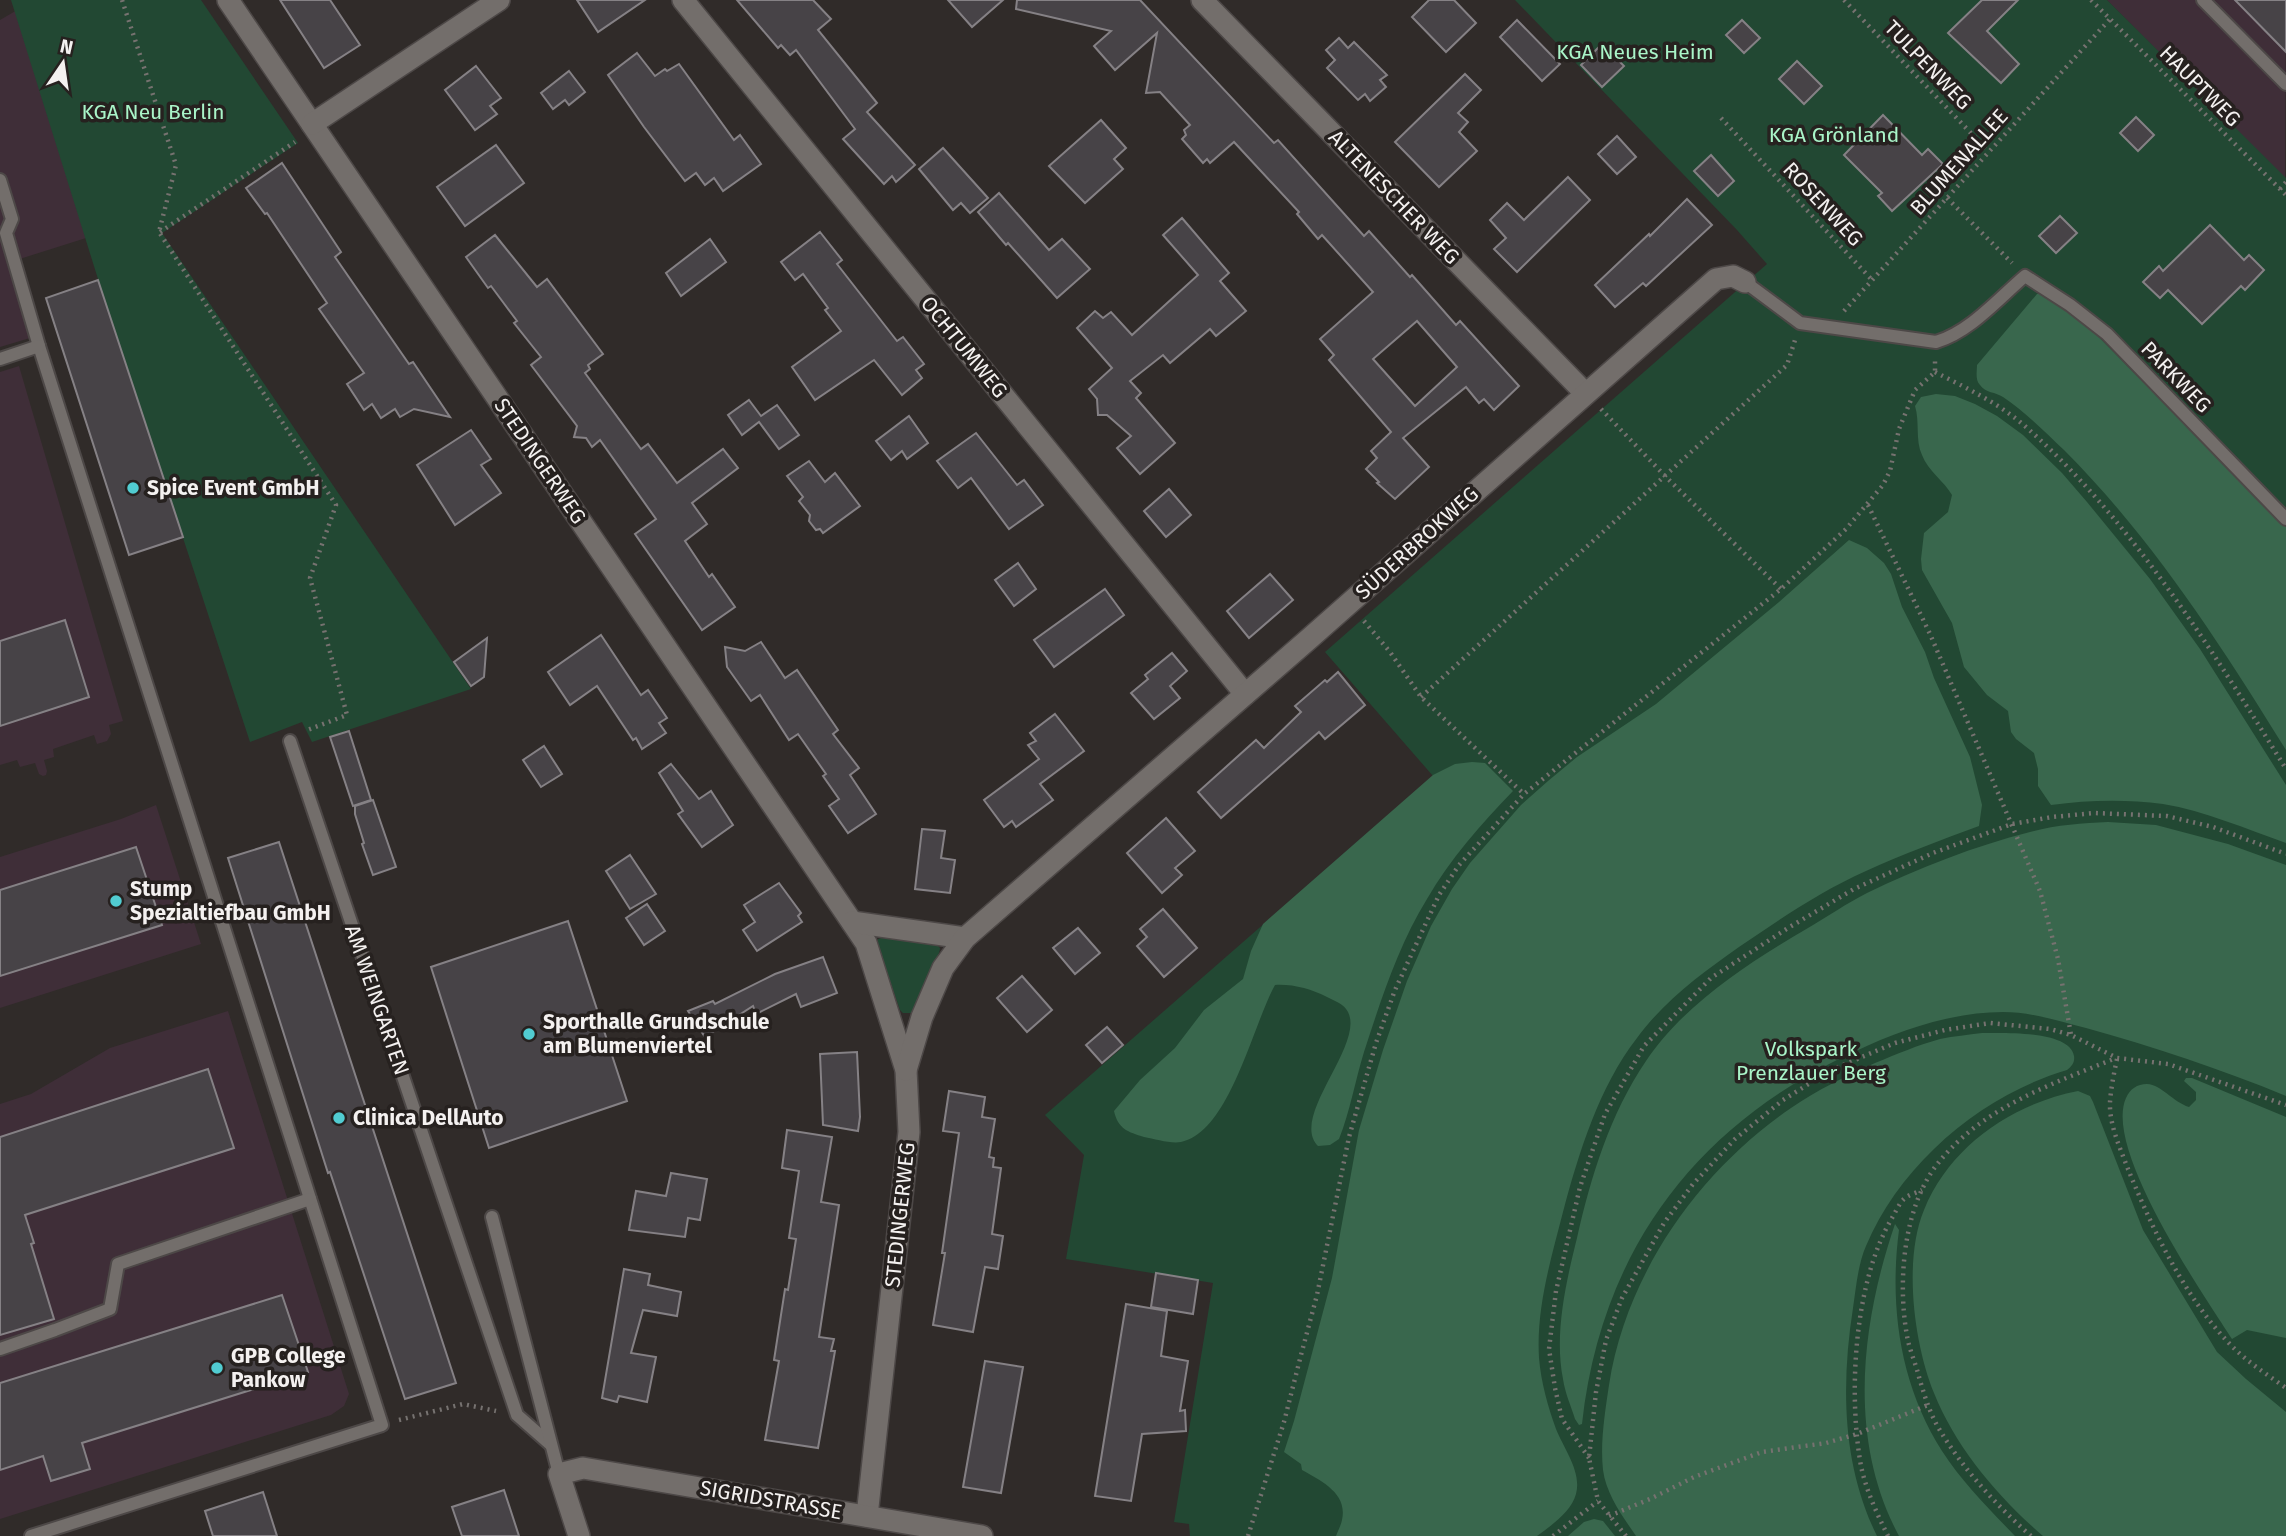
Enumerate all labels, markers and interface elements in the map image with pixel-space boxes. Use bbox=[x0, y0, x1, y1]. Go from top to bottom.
street label: TULPENWEG bbox=[1879, 15, 1977, 115]
north arrow bbox=[28, 28, 98, 98]
text: N bbox=[58, 34, 75, 60]
park label: KGA Neues Heim bbox=[1556, 39, 1714, 65]
street label: HAUPTWEG bbox=[2154, 40, 2246, 132]
park label: KGA Neu Berlin bbox=[81, 99, 225, 125]
street label: BLUMENALLEE bbox=[1905, 104, 2013, 220]
park label: KGA Grönland bbox=[1769, 122, 1899, 148]
street label: ALTENESCHER WEG bbox=[1323, 124, 1465, 270]
street label: ROSENWEG bbox=[1777, 156, 1869, 252]
street label: OCHTUMWEG bbox=[915, 291, 1013, 403]
street label: PARKWEG bbox=[2136, 336, 2216, 418]
street label: STEDINGERWEG bbox=[488, 393, 592, 529]
place label: Spice Event GmbH bbox=[147, 475, 320, 501]
marker: Spice Event GmbH bbox=[125, 480, 141, 496]
street label: SÜDERBROKWEG bbox=[1350, 481, 1484, 605]
place label: Stump Spezialtiefbau GmbH bbox=[130, 876, 331, 926]
marker: Stump Spezialtiefbau GmbH bbox=[108, 893, 124, 909]
street label: AM WEINGARTEN bbox=[339, 922, 415, 1078]
place label: Sporthalle Grundschule am Blumenviertel bbox=[543, 1009, 770, 1059]
marker: Sporthalle Grundschule am Blumenviertel bbox=[521, 1026, 537, 1042]
park label: Volkspark Prenzlauer Berg bbox=[1736, 1036, 1886, 1086]
place label: Clinica DellAuto bbox=[353, 1105, 504, 1131]
marker: Clinica DellAuto bbox=[331, 1110, 347, 1126]
street label: STEDINGERWEG bbox=[879, 1141, 921, 1289]
place label: GPB College Pankow bbox=[231, 1343, 346, 1393]
marker: GPB College Pankow bbox=[209, 1360, 225, 1376]
street label: SIGRIDSTRASSE bbox=[698, 1475, 844, 1525]

